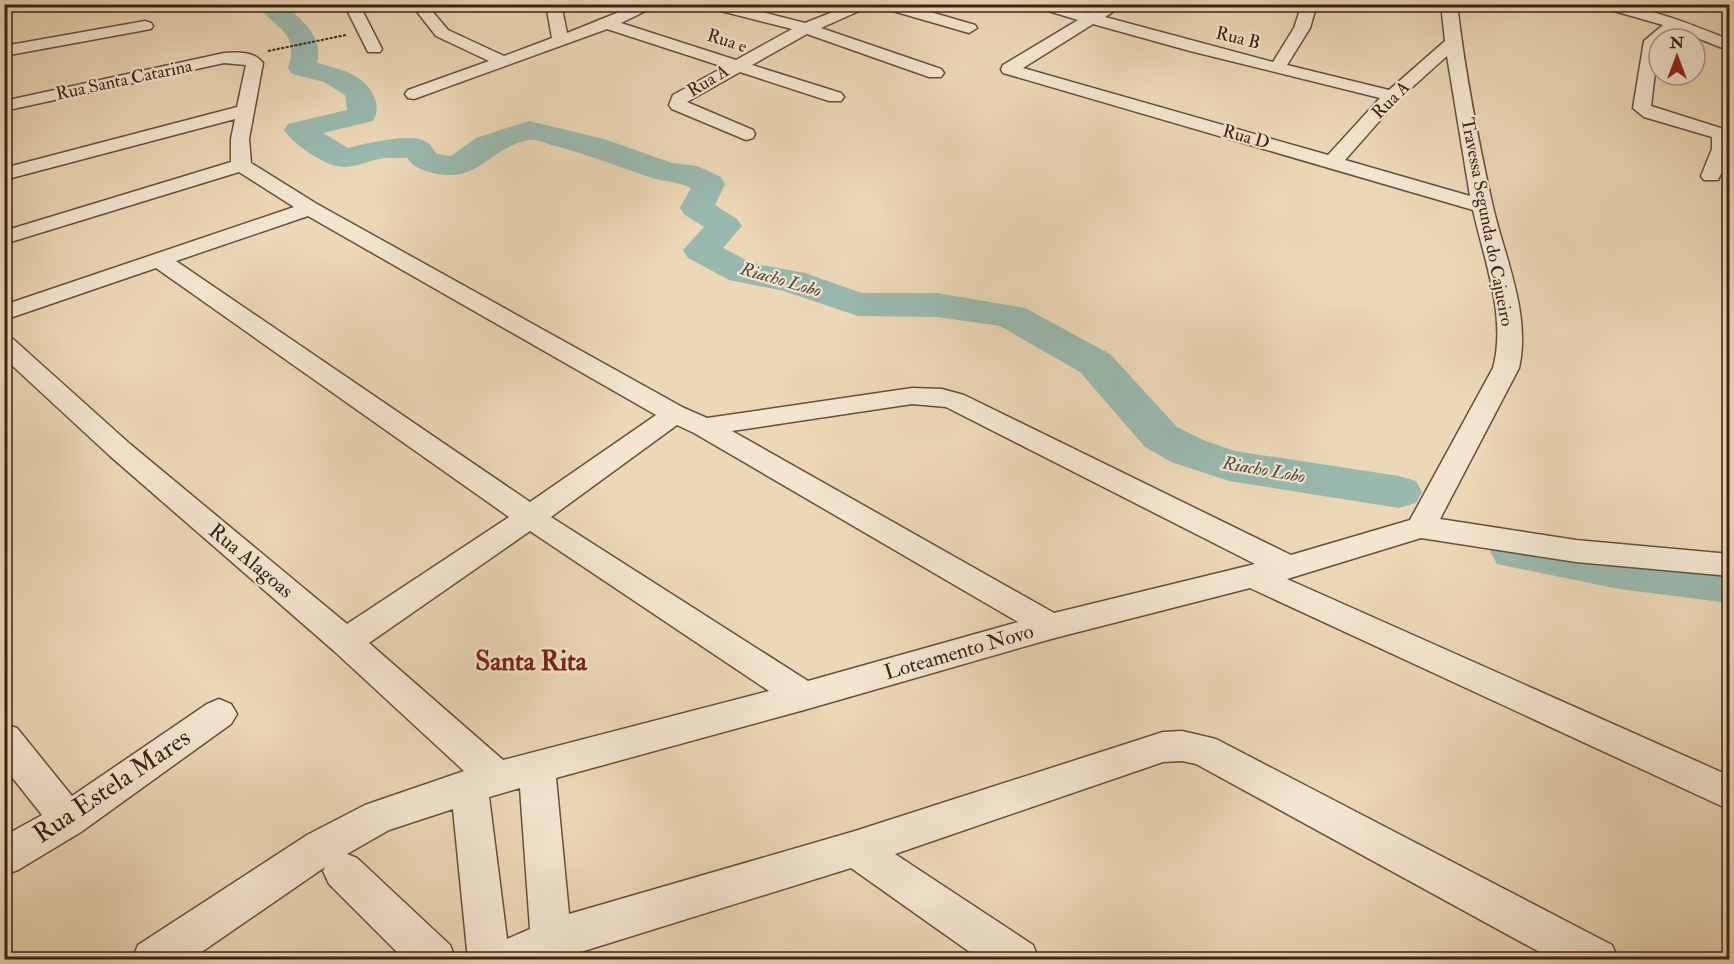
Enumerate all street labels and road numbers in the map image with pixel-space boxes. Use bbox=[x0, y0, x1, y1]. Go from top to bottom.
street label: Rua B bbox=[1213, 21, 1263, 55]
street label: Rua e bbox=[704, 24, 750, 58]
street label: Rua Santa Catarina bbox=[54, 54, 195, 106]
street label: Rua A bbox=[683, 59, 734, 102]
street label: Rua A bbox=[1367, 76, 1415, 124]
street label: Travessa Segunda do Cajueiro bbox=[1455, 116, 1519, 329]
street label: Rua D bbox=[1220, 119, 1272, 155]
street label: Rua Alagoas bbox=[203, 518, 299, 604]
street label: Loteamento Novo bbox=[881, 618, 1037, 686]
street label: Rua Estela Mares bbox=[27, 722, 197, 850]

